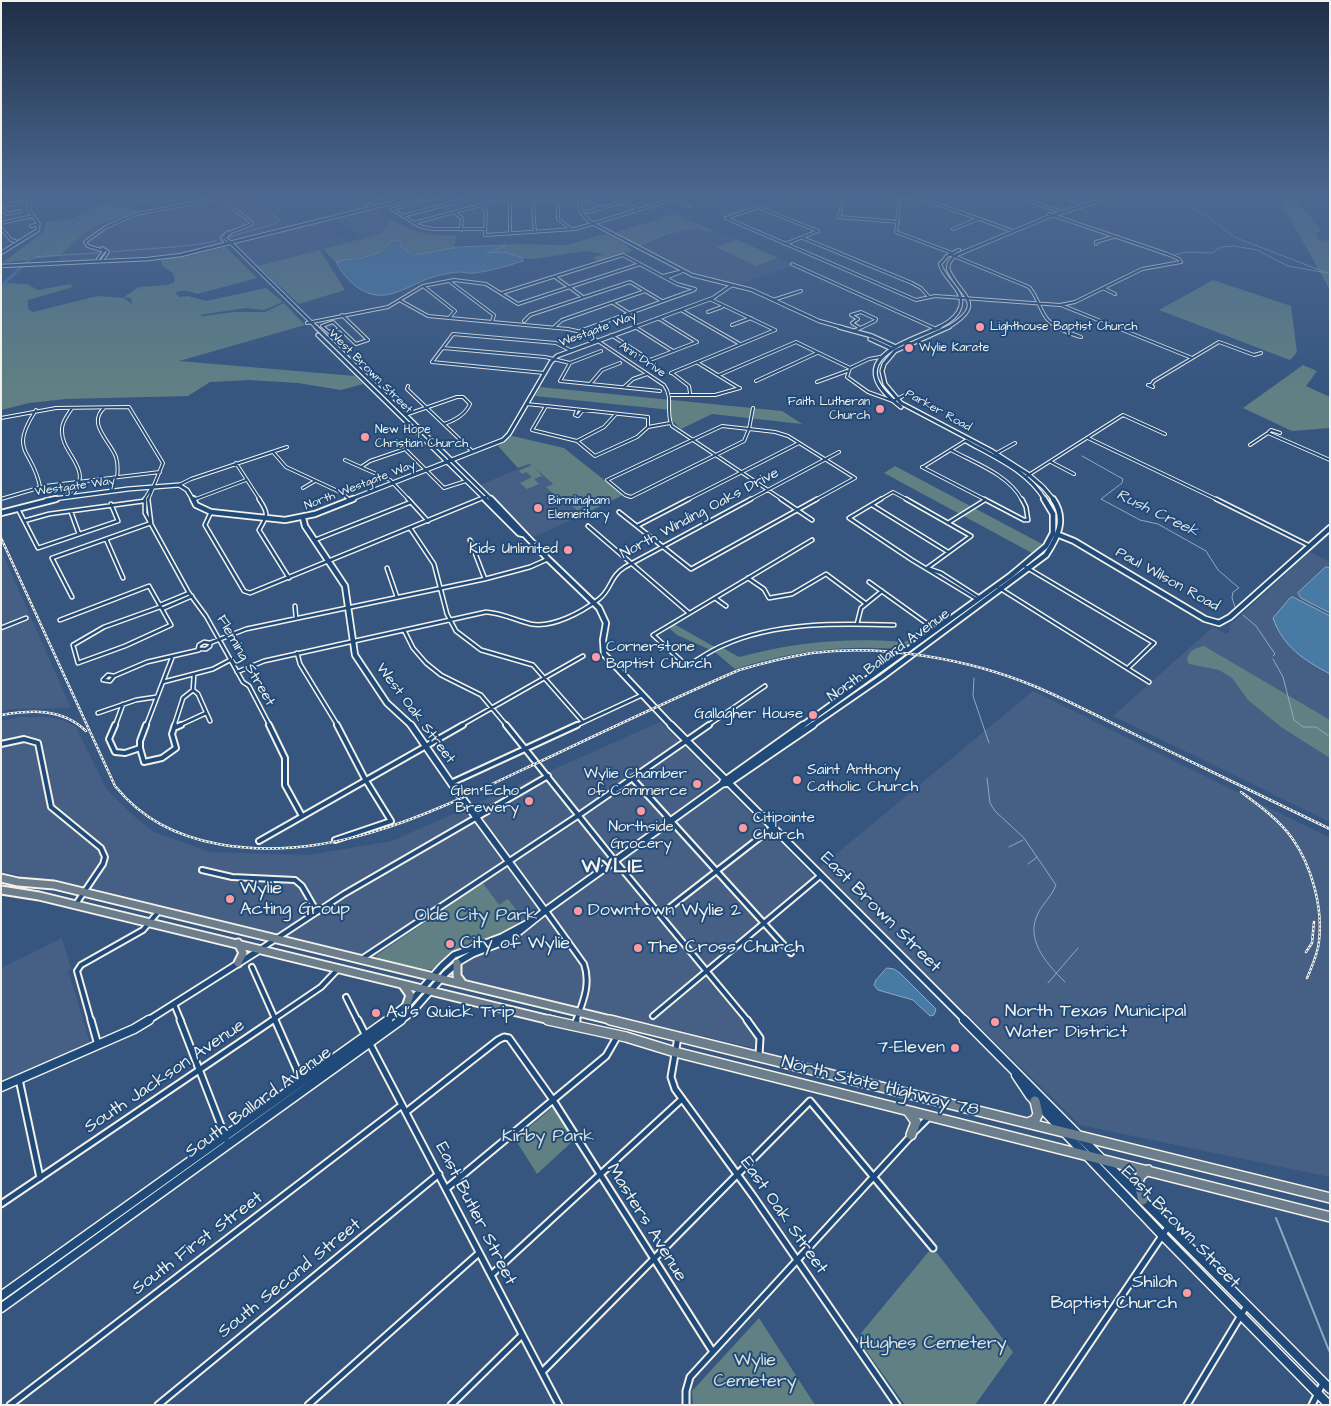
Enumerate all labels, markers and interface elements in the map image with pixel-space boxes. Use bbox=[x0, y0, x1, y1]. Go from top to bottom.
street label: Westgate Way bbox=[557, 309, 639, 351]
place label: Lighthouse Baptist Church bbox=[990, 320, 1138, 334]
marker: Lighthouse Baptist Church bbox=[974, 321, 986, 333]
street label: West Brown Street bbox=[325, 327, 415, 417]
street label: Ann Drive bbox=[616, 339, 668, 381]
place label: Wylie Karate bbox=[919, 341, 989, 355]
marker: Wylie Karate bbox=[903, 342, 915, 354]
street label: Parker Road bbox=[902, 387, 974, 435]
place label: Faith Lutheran Church bbox=[788, 395, 870, 423]
marker: Faith Lutheran Church bbox=[874, 403, 886, 415]
place label: New Hope Christian Church bbox=[375, 423, 468, 451]
marker: New Hope Christian Church bbox=[359, 431, 371, 443]
street label: North Westgate Way bbox=[303, 458, 417, 514]
street label: North Winding Oaks Drive bbox=[618, 464, 782, 564]
street label: Westgate Way bbox=[34, 474, 116, 500]
water label: Rush Creek bbox=[1113, 486, 1201, 542]
place label: Birmingham Elementary bbox=[548, 494, 610, 522]
marker: Birmingham Elementary bbox=[532, 502, 544, 514]
place label: Kids Unlimited bbox=[469, 541, 558, 559]
marker: Kids Unlimited bbox=[562, 544, 574, 556]
street label: Paul Wilson Road bbox=[1112, 544, 1222, 616]
street label: North Ballard Avenue bbox=[824, 606, 954, 706]
street label: Fleming Street bbox=[212, 612, 278, 710]
place label: Cornerstone Baptist Church bbox=[606, 639, 711, 674]
marker: Cornerstone Baptist Church bbox=[590, 651, 602, 663]
street label: West Oak Street bbox=[371, 660, 459, 768]
place label: Gallagher House bbox=[694, 706, 803, 724]
marker: Gallagher House bbox=[807, 709, 819, 721]
place label: Saint Anthony Catholic Church bbox=[807, 762, 918, 797]
place label: Wylie Chamber of Commerce bbox=[584, 766, 687, 801]
marker: Saint Anthony Catholic Church bbox=[791, 774, 803, 786]
marker: Wylie Chamber of Commerce bbox=[691, 778, 703, 790]
place label: Glen Echo Brewery bbox=[450, 783, 519, 818]
marker: Glen Echo Brewery bbox=[523, 795, 535, 807]
marker: Northside Grocery bbox=[635, 805, 647, 817]
place label: Citipointe Church bbox=[753, 810, 815, 845]
place label: Northside Grocery bbox=[608, 819, 674, 854]
marker: Citipointe Church bbox=[737, 822, 749, 834]
street label: East Brown Street bbox=[815, 848, 945, 978]
district label: WYLIE bbox=[581, 856, 645, 880]
place label: Wylie Acting Group bbox=[240, 878, 350, 921]
marker: Wylie Acting Group bbox=[224, 893, 236, 905]
place label: Downtown Wylie 2 bbox=[588, 900, 741, 922]
park label: Olde City Park bbox=[415, 905, 537, 927]
marker: Downtown Wylie 2 bbox=[572, 905, 584, 917]
place label: City of Wylie bbox=[460, 933, 570, 955]
place label: The Cross Church bbox=[648, 937, 804, 959]
marker: City of Wylie bbox=[444, 938, 456, 950]
marker: The Cross Church bbox=[632, 942, 644, 954]
place label: North Texas Municipal Water District bbox=[1005, 1001, 1186, 1044]
place label: AJ's Quick Trip bbox=[386, 1002, 514, 1024]
marker: AJ's Quick Trip bbox=[370, 1007, 382, 1019]
street label: South Jackson Avenue bbox=[81, 1015, 249, 1139]
marker: North Texas Municipal Water District bbox=[989, 1016, 1001, 1028]
place label: 7-Eleven bbox=[877, 1037, 945, 1059]
marker: 7-Eleven bbox=[949, 1042, 961, 1054]
street label: South Ballard Avenue bbox=[182, 1043, 336, 1163]
street label: North State Highway 78 bbox=[779, 1052, 981, 1122]
park label: Kirby Park bbox=[502, 1126, 594, 1148]
street label: East Butler Street bbox=[430, 1139, 520, 1289]
street label: East Oak Street bbox=[734, 1153, 832, 1279]
street label: Masters Avenue bbox=[601, 1160, 691, 1286]
street label: East Brown Street bbox=[1116, 1162, 1244, 1294]
street label: South First Street bbox=[128, 1188, 268, 1300]
street label: South Second Street bbox=[214, 1215, 366, 1343]
place label: Shiloh Baptist Church bbox=[1050, 1272, 1177, 1315]
marker: Shiloh Baptist Church bbox=[1181, 1287, 1193, 1299]
park label: Hughes Cemetery bbox=[859, 1333, 1007, 1355]
park label: Wylie Cemetery bbox=[713, 1350, 797, 1392]

